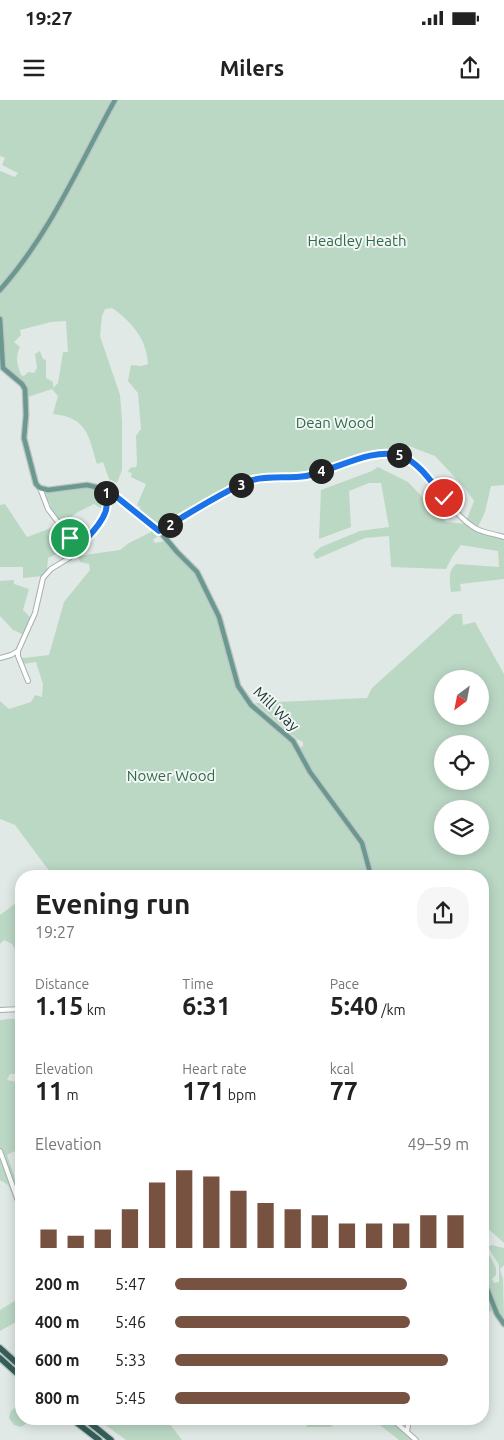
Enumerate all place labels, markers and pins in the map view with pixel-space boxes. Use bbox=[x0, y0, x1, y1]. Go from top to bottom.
pin: 5 bbox=[386, 442, 412, 468]
pin: 4 bbox=[308, 458, 334, 484]
pin: 3 bbox=[228, 472, 254, 498]
pin bbox=[423, 477, 465, 519]
pin: 1 bbox=[94, 480, 118, 506]
pin: 2 bbox=[158, 512, 182, 538]
pin bbox=[49, 517, 91, 559]

